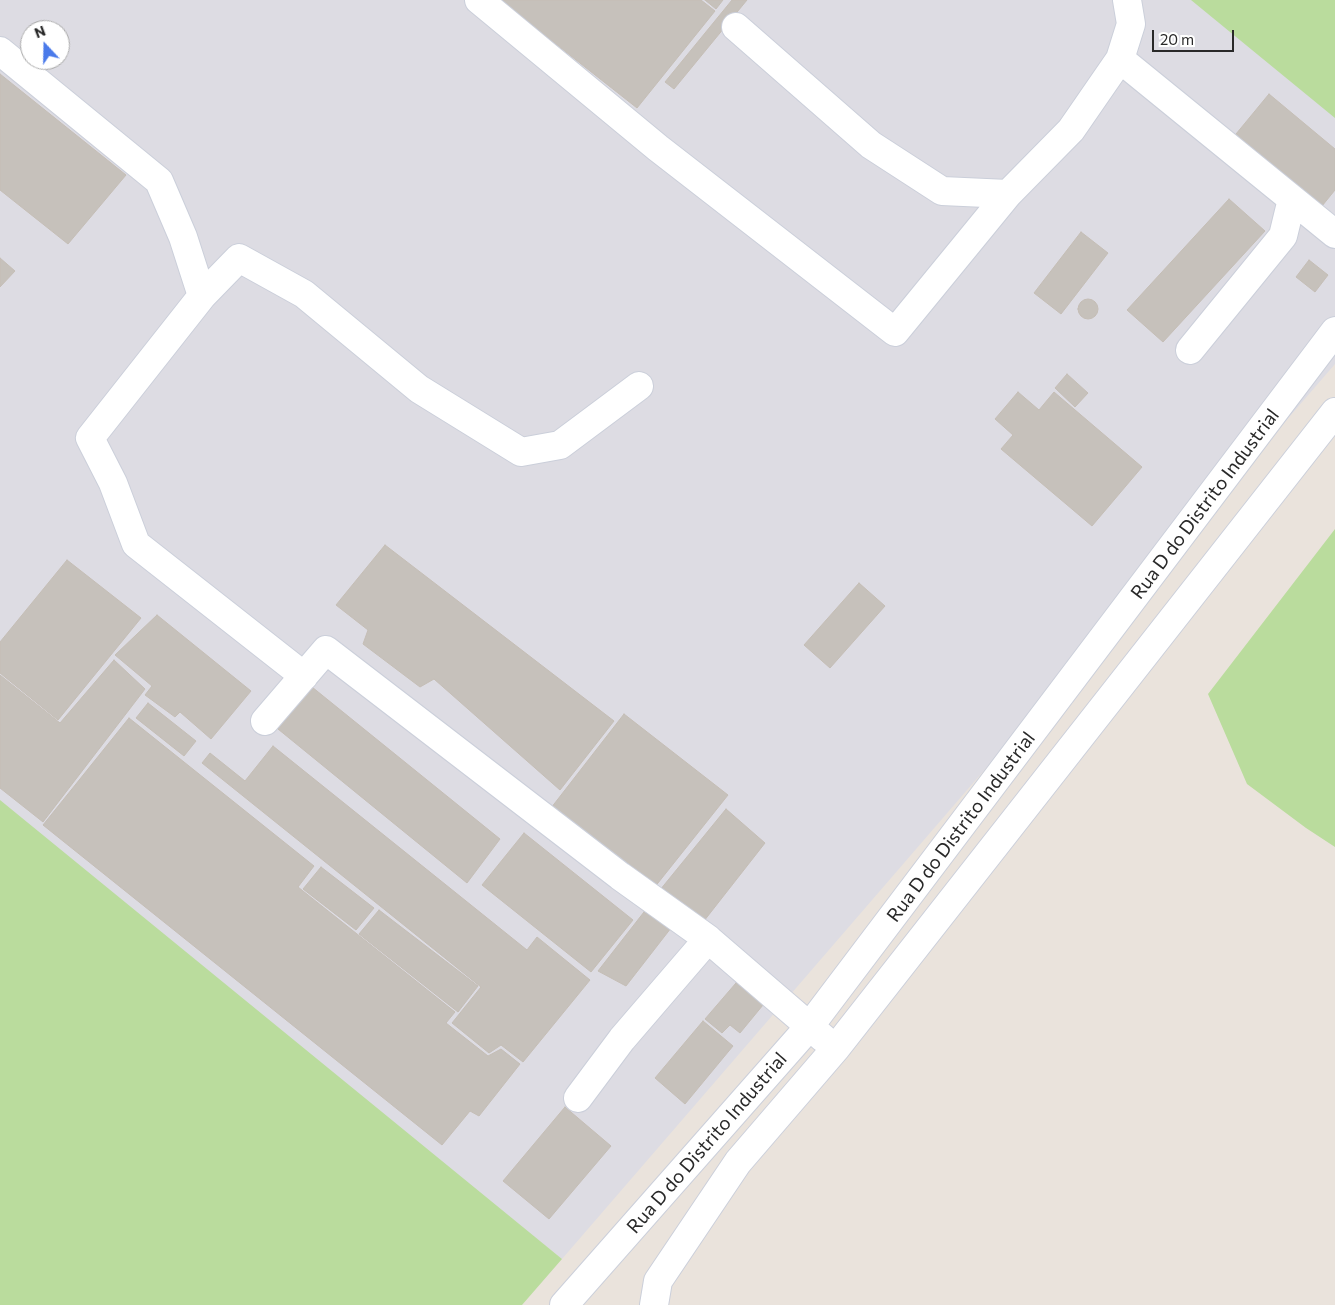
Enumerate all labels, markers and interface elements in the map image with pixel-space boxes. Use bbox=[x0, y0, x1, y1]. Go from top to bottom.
north arrow bbox=[20, 20, 70, 70]
scale bar bbox=[1155, 20, 1238, 52]
text: N bbox=[32, 22, 48, 41]
text: 20 m bbox=[1160, 30, 1194, 48]
street label: Rua D do Distrito Industrial bbox=[1126, 404, 1284, 604]
street label: Rua D do Distrito Industrial bbox=[882, 727, 1040, 927]
street label: Rua D do Distrito Industrial bbox=[622, 1048, 792, 1238]

